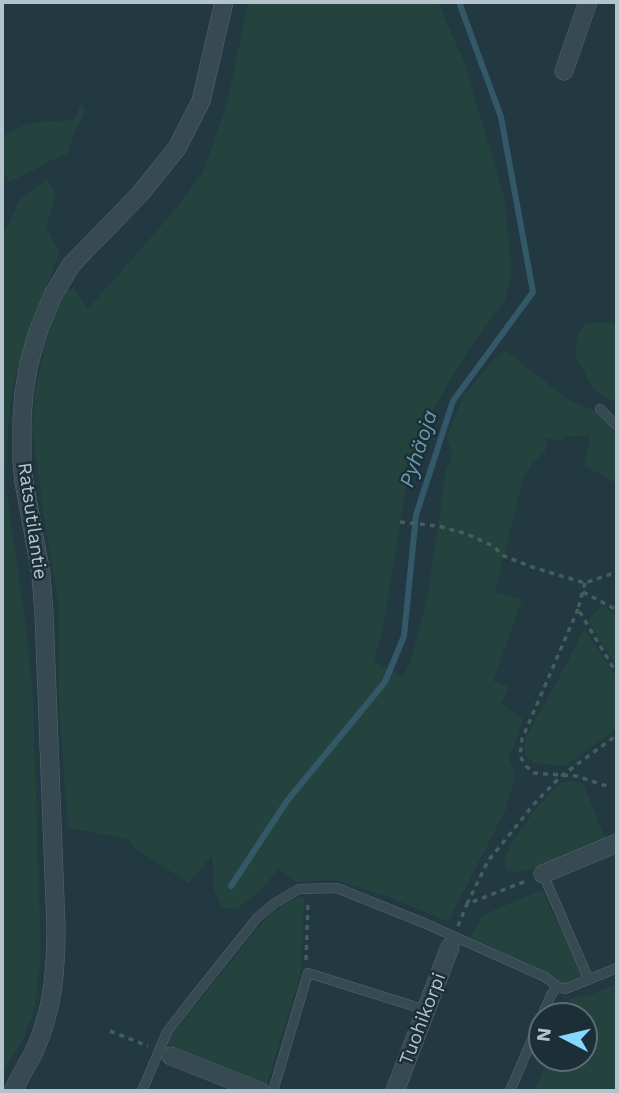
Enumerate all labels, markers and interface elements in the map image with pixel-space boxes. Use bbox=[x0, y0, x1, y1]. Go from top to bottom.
water label: Pyhäoja bbox=[395, 407, 443, 491]
street label: Ratsutilantie bbox=[13, 461, 51, 581]
street label: Tuohikorpi bbox=[395, 970, 451, 1068]
north arrow bbox=[528, 1002, 598, 1072]
text: N bbox=[531, 1026, 556, 1043]

